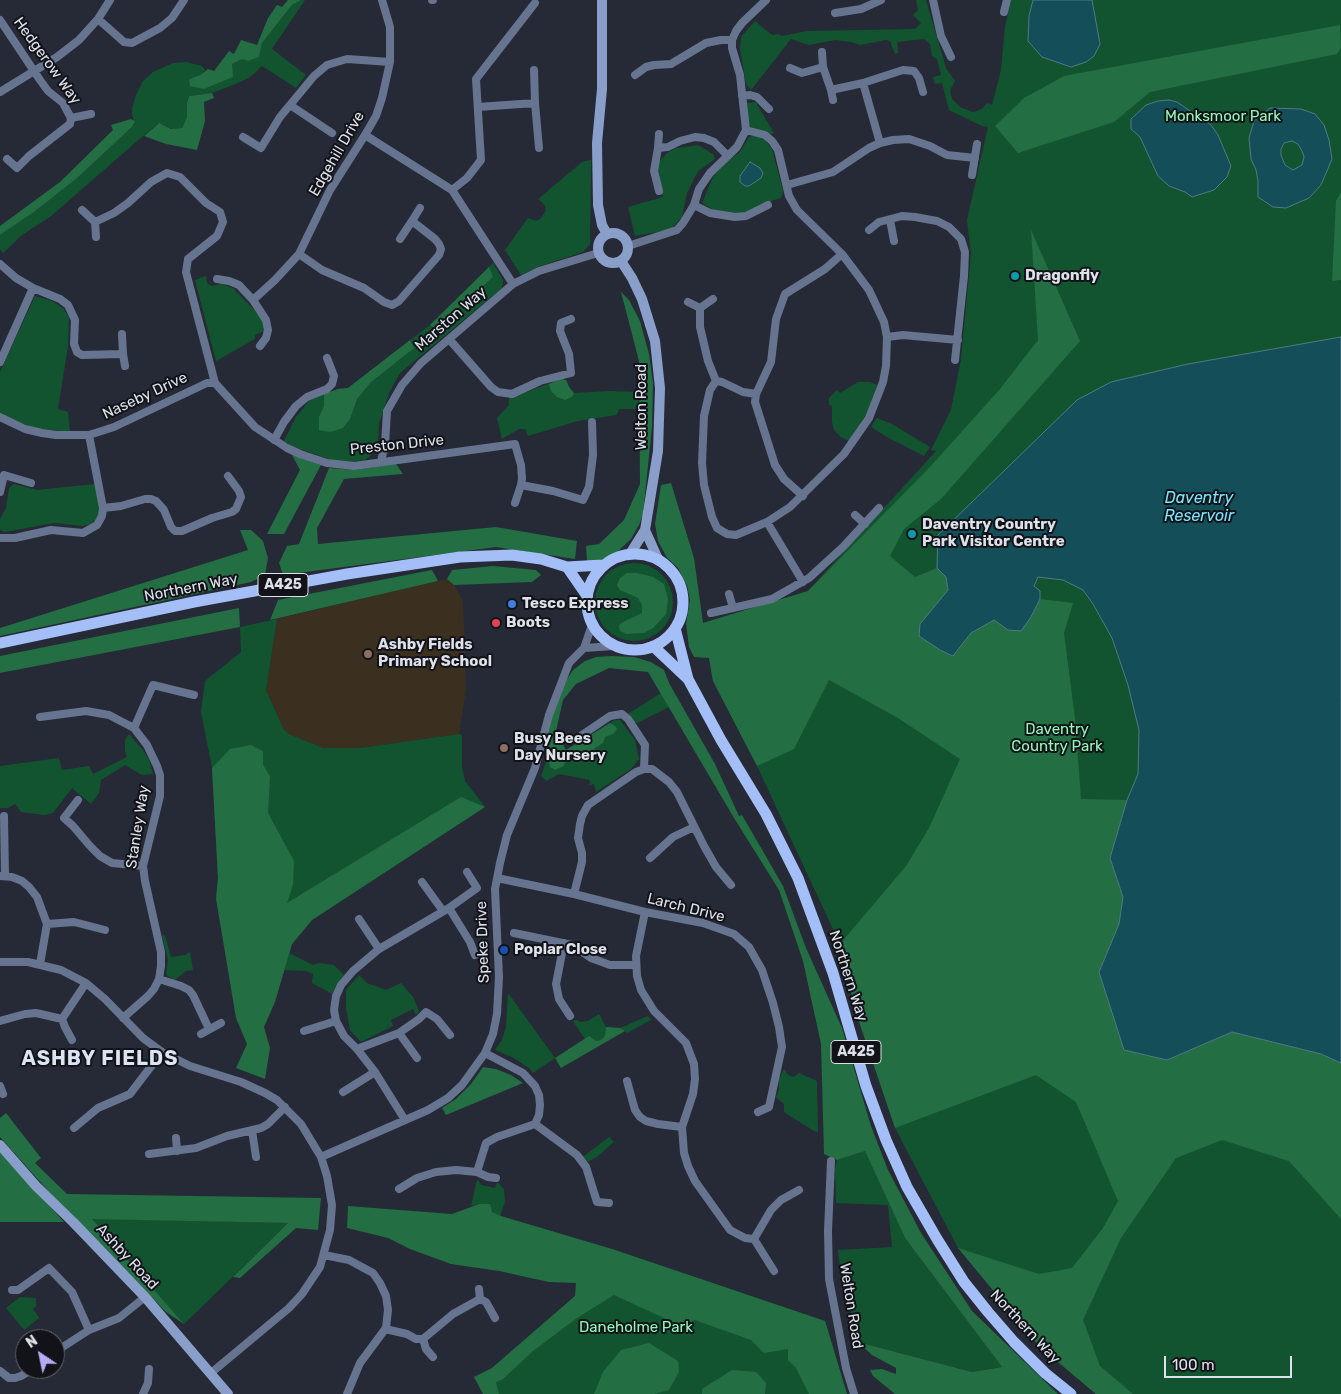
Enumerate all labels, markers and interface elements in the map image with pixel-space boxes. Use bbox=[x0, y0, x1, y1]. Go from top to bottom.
street label: Hedgerow Way bbox=[9, 14, 85, 108]
street label: Edgehill Drive bbox=[305, 108, 369, 200]
park label: Monksmoor Park bbox=[1165, 108, 1281, 126]
place label: Dragonfly bbox=[1025, 267, 1099, 285]
marker: Dragonfly bbox=[1009, 270, 1021, 282]
street label: Marston Way bbox=[412, 283, 490, 355]
street label: Welton Road bbox=[633, 364, 651, 450]
street label: Naseby Drive bbox=[100, 369, 190, 423]
street label: Preston Drive bbox=[349, 431, 445, 459]
water label: Daventry Reservoir bbox=[1164, 488, 1234, 526]
place label: Daventry Country Park Visitor Centre bbox=[922, 516, 1065, 551]
marker: Daventry Country Park Visitor Centre bbox=[906, 528, 918, 540]
street label: Northern Way bbox=[143, 570, 239, 606]
road number: A425 bbox=[258, 574, 308, 596]
place label: Tesco Express bbox=[522, 595, 629, 613]
marker: Tesco Express bbox=[506, 598, 518, 610]
place label: Boots bbox=[506, 614, 550, 632]
marker: Boots bbox=[490, 617, 502, 629]
place label: Ashby Fields Primary School bbox=[378, 636, 492, 671]
marker: Ashby Fields Primary School bbox=[362, 648, 374, 660]
park label: Daventry Country Park bbox=[1011, 721, 1103, 756]
place label: Busy Bees Day Nursery bbox=[514, 730, 606, 765]
marker: Busy Bees Day Nursery bbox=[498, 742, 510, 754]
street label: Stanley Way bbox=[123, 784, 153, 870]
street label: Larch Drive bbox=[645, 890, 727, 926]
street label: Speke Drive bbox=[473, 901, 493, 983]
street label: Northern Way bbox=[825, 928, 871, 1024]
place label: Poplar Close bbox=[514, 941, 607, 959]
marker: Poplar Close bbox=[498, 944, 510, 956]
road number: A425 bbox=[831, 1040, 881, 1064]
district label: ASHBY FIELDS bbox=[20, 1047, 180, 1071]
street label: Ashby Road bbox=[92, 1221, 162, 1293]
street label: Welton Road bbox=[835, 1262, 867, 1350]
street label: Northern Way bbox=[986, 1286, 1064, 1368]
park label: Daneholme Park bbox=[579, 1319, 693, 1337]
north arrow bbox=[15, 1329, 65, 1379]
text: N bbox=[23, 1332, 41, 1352]
scale bar bbox=[1166, 1346, 1294, 1378]
text: 100 m bbox=[1172, 1356, 1214, 1374]

